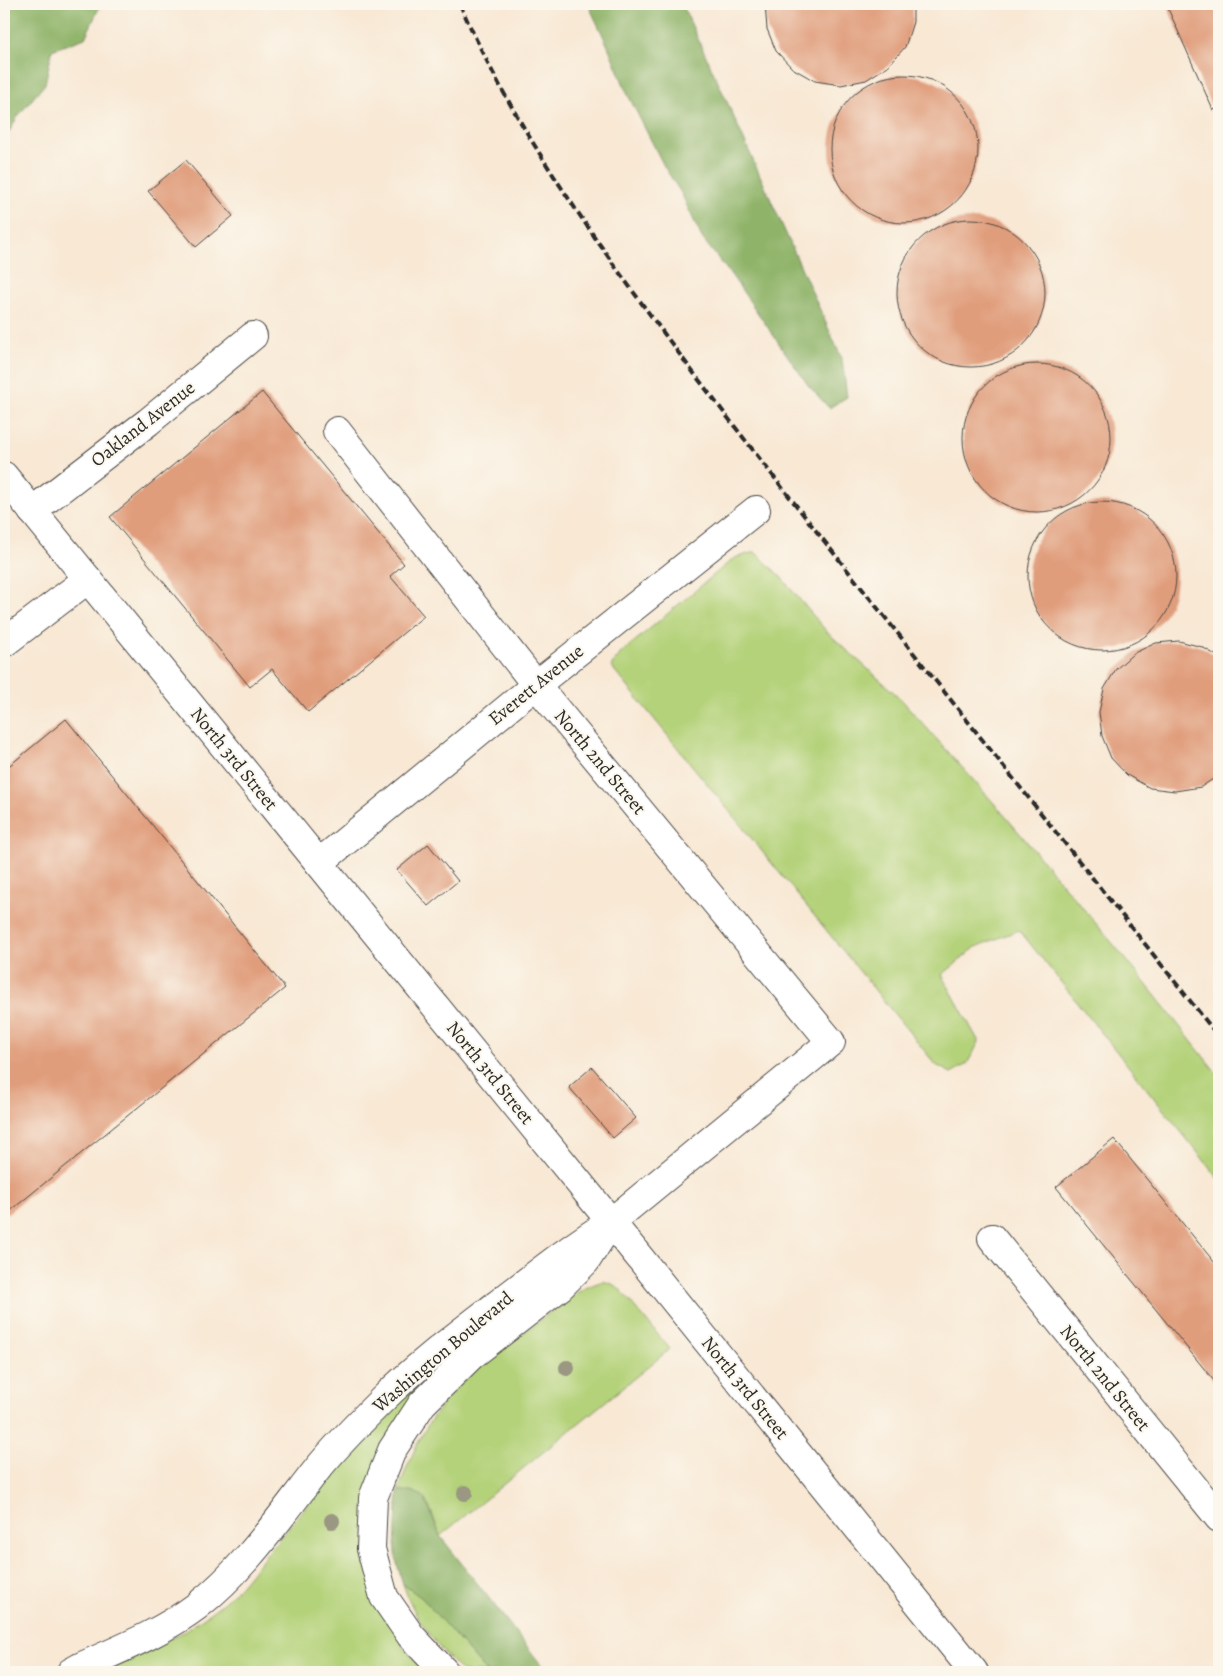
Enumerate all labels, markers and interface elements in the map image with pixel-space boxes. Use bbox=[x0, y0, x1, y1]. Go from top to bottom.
street label: Oakland Avenue bbox=[85, 375, 201, 473]
street label: Everett Avenue bbox=[483, 638, 589, 732]
street label: North 3rd Street bbox=[184, 702, 284, 816]
street label: North 2nd Street bbox=[548, 704, 652, 820]
street label: North 3rd Street bbox=[440, 1016, 540, 1130]
street label: Washington Boulevard bbox=[366, 1285, 520, 1419]
street label: North 2nd Street bbox=[1054, 1319, 1156, 1437]
street label: North 3rd Street bbox=[695, 1331, 795, 1445]

